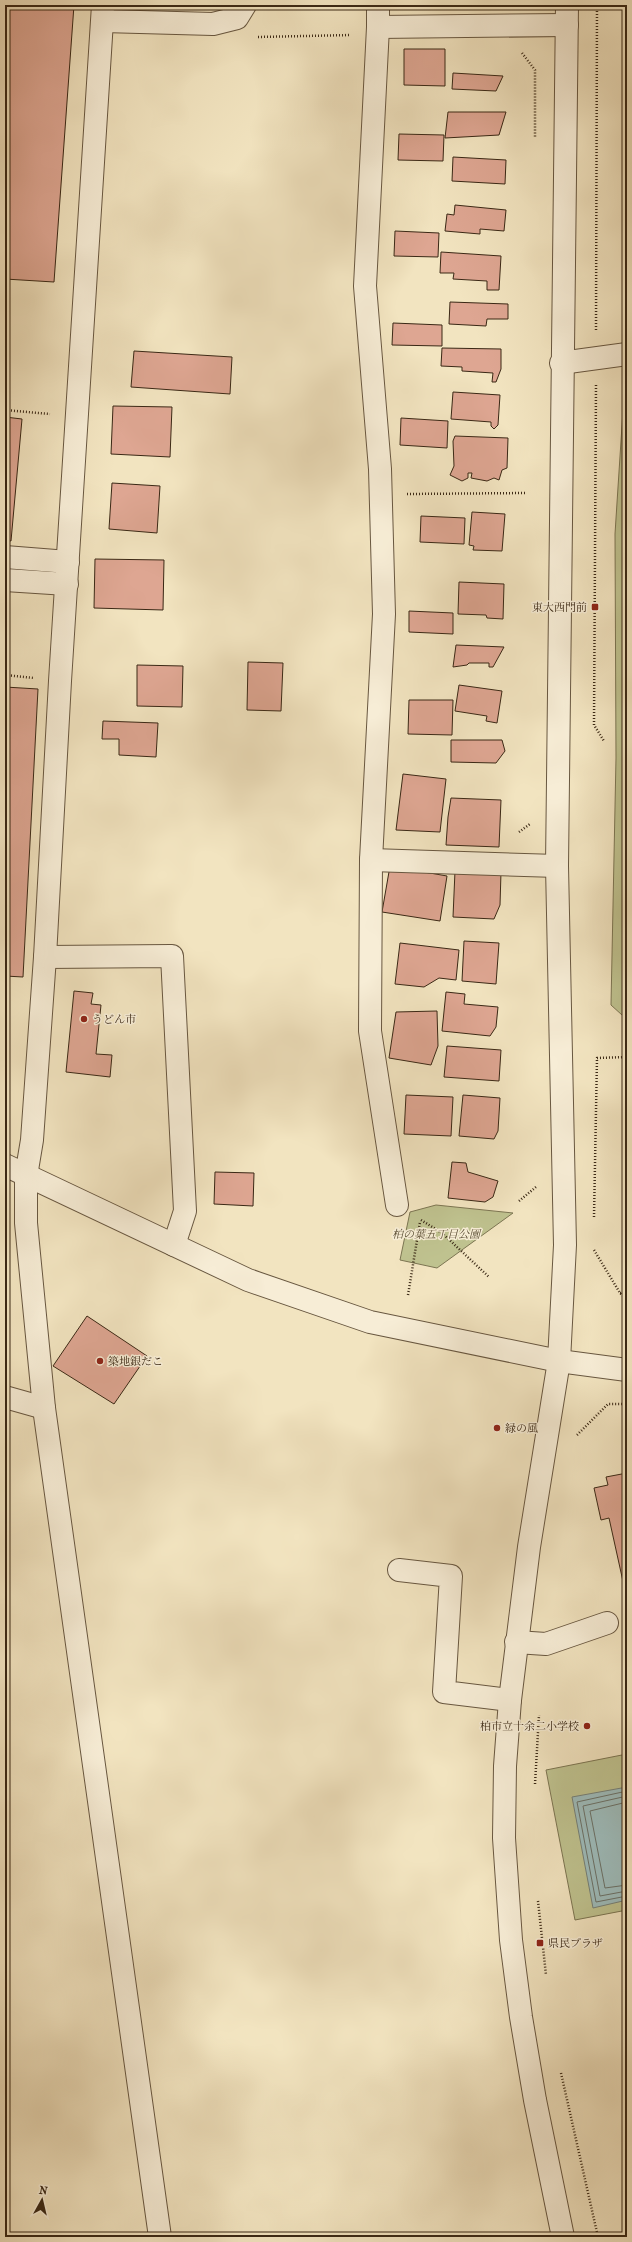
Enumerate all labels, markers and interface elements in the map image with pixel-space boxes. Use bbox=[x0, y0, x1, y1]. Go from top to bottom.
place label: 東大西門前 bbox=[532, 601, 587, 614]
marker: 東大西門前 bbox=[590, 602, 600, 612]
place label: うどん市 bbox=[92, 1013, 136, 1026]
marker: うどん市 bbox=[79, 1014, 89, 1024]
park label: 柏の葉五丁目公園 bbox=[392, 1228, 482, 1241]
place label: 築地銀だこ bbox=[108, 1355, 163, 1368]
marker: 築地銀だこ bbox=[95, 1356, 105, 1366]
place label: 緑の風 bbox=[505, 1422, 538, 1435]
marker: 緑の風 bbox=[492, 1423, 502, 1433]
place label: 柏市立十余二小学校 bbox=[480, 1720, 579, 1733]
marker: 柏市立十余二小学校 bbox=[582, 1721, 592, 1731]
place label: 県民プラザ bbox=[548, 1937, 603, 1950]
marker: 県民プラザ bbox=[535, 1938, 545, 1948]
north arrow bbox=[22, 2180, 62, 2220]
text: N bbox=[38, 2184, 49, 2198]

